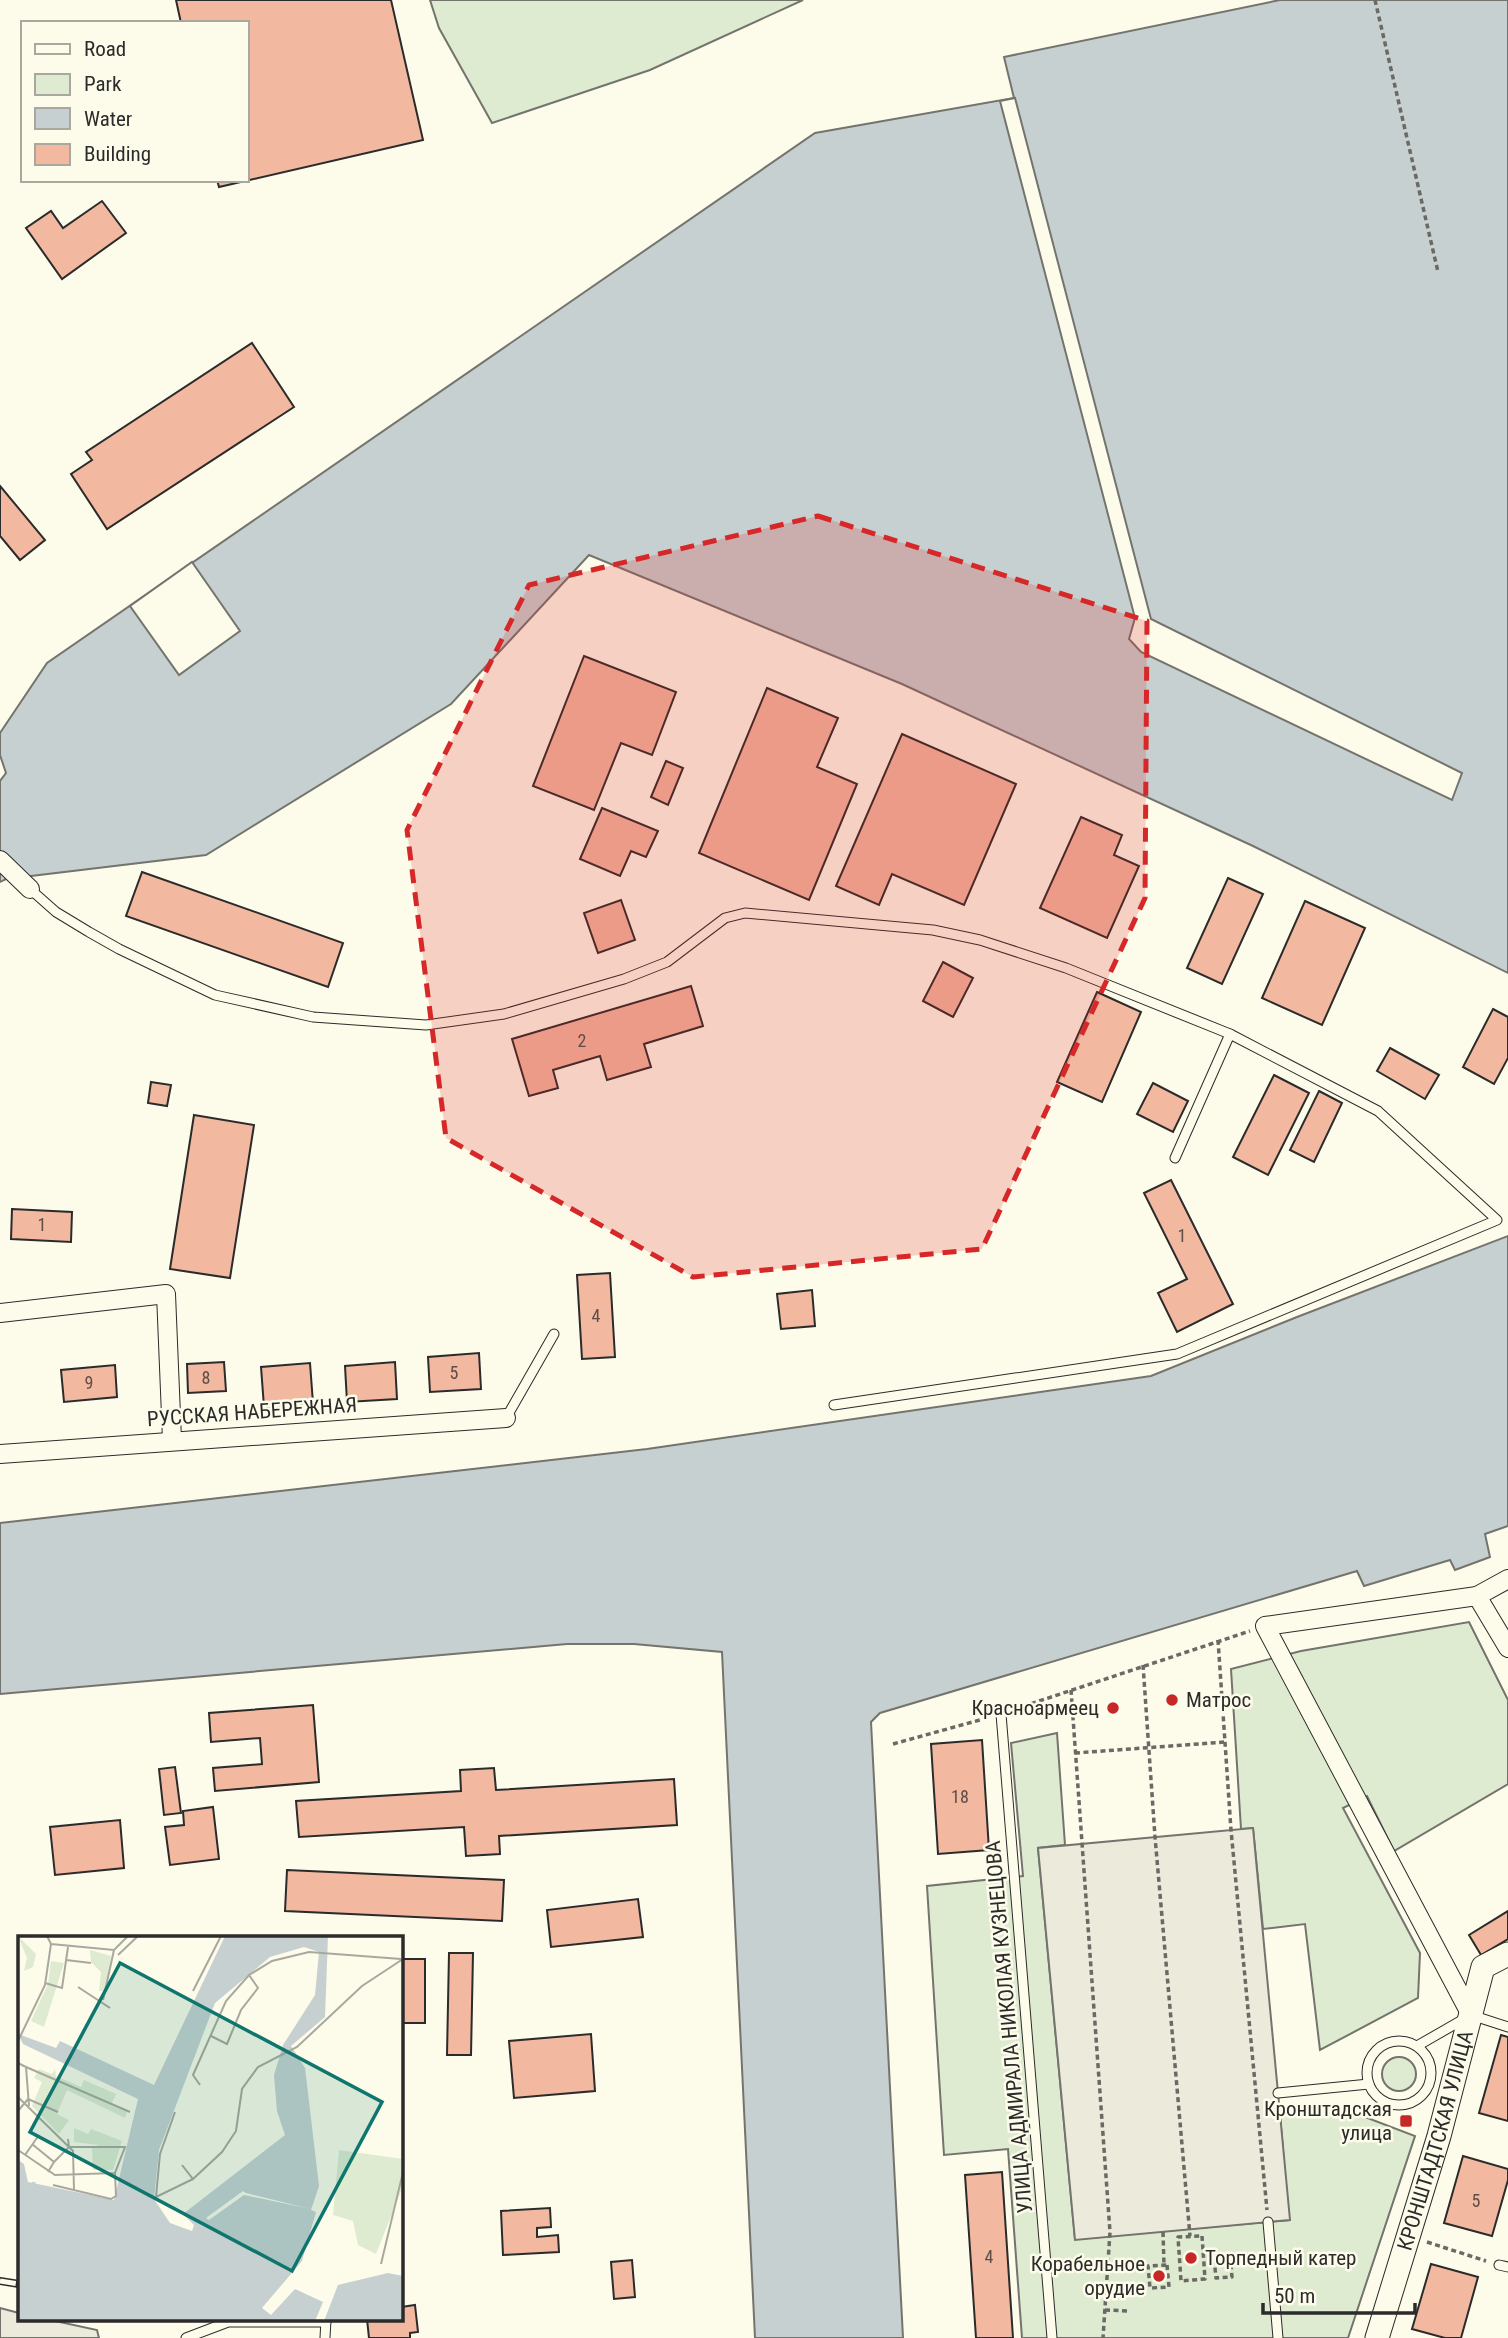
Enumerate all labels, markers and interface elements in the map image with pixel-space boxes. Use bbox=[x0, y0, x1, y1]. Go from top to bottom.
legend bbox=[21, 21, 248, 182]
text: Road bbox=[84, 37, 126, 61]
text: Park bbox=[84, 72, 122, 96]
text: Water bbox=[84, 107, 132, 131]
text: Building bbox=[84, 142, 151, 166]
house number: 2 bbox=[578, 1030, 587, 1051]
house number: 1 bbox=[38, 1214, 46, 1235]
house number: 1 bbox=[1178, 1225, 1186, 1246]
house number: 4 bbox=[592, 1305, 601, 1326]
house number: 5 bbox=[450, 1362, 459, 1383]
house number: 8 bbox=[202, 1367, 210, 1388]
house number: 9 bbox=[85, 1372, 93, 1393]
street label: РУССКАЯ НАБЕРЕЖНАЯ bbox=[146, 1393, 358, 1431]
place label: Матрос bbox=[1186, 1688, 1251, 1712]
marker: Матрос bbox=[1164, 1692, 1180, 1708]
place label: Красноармеец bbox=[971, 1696, 1099, 1720]
marker: Красноармеец bbox=[1105, 1700, 1121, 1716]
house number: 18 bbox=[951, 1786, 969, 1807]
street label: УЛИЦА АДМИРАЛА НИКОЛАЯ КУЗНЕЦОВА bbox=[981, 1840, 1037, 2214]
inset map bbox=[18, 1936, 402, 2320]
street label: КРОНШТАДТСКАЯ УЛИЦА bbox=[1393, 2028, 1478, 2253]
place label: Кронштадская улица bbox=[1264, 2097, 1392, 2145]
marker: Кронштадская улица bbox=[1398, 2113, 1414, 2129]
house number: 5 bbox=[1472, 2190, 1481, 2211]
house number: 4 bbox=[985, 2246, 994, 2267]
place label: Торпедный катер bbox=[1205, 2246, 1356, 2270]
marker: Торпедный катер bbox=[1183, 2250, 1199, 2266]
place label: Корабельное орудие bbox=[1031, 2252, 1145, 2300]
marker: Корабельное орудие bbox=[1151, 2268, 1167, 2284]
scale bar bbox=[1263, 2272, 1415, 2316]
text: 50 m bbox=[1274, 2284, 1315, 2308]

